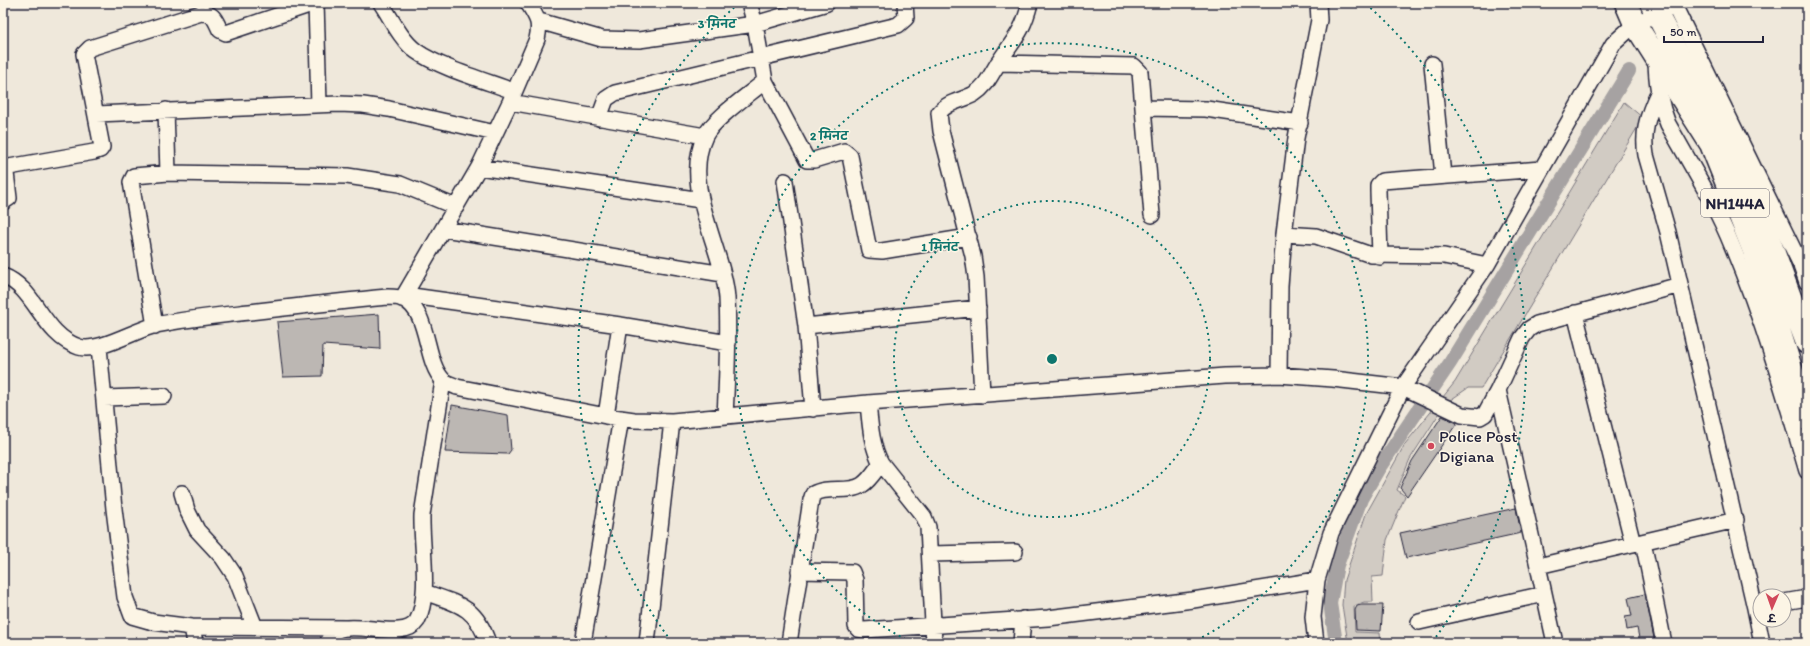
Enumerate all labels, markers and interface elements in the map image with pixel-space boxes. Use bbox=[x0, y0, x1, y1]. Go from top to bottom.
text: 3 मिनट bbox=[698, 15, 737, 31]
scale bar bbox=[1664, 18, 1763, 44]
text: 50 m bbox=[1670, 25, 1696, 39]
text: 2 मिनट bbox=[810, 127, 849, 143]
road number: NH144A bbox=[1701, 189, 1769, 217]
text: 1 मिनट bbox=[921, 238, 960, 254]
centre of rings bbox=[1045, 352, 1059, 366]
place label: Police Post Digiana bbox=[1439, 426, 1518, 466]
marker: Police Post Digiana bbox=[1426, 441, 1436, 451]
north arrow bbox=[1752, 588, 1792, 628]
text: उ bbox=[1766, 611, 1777, 624]

